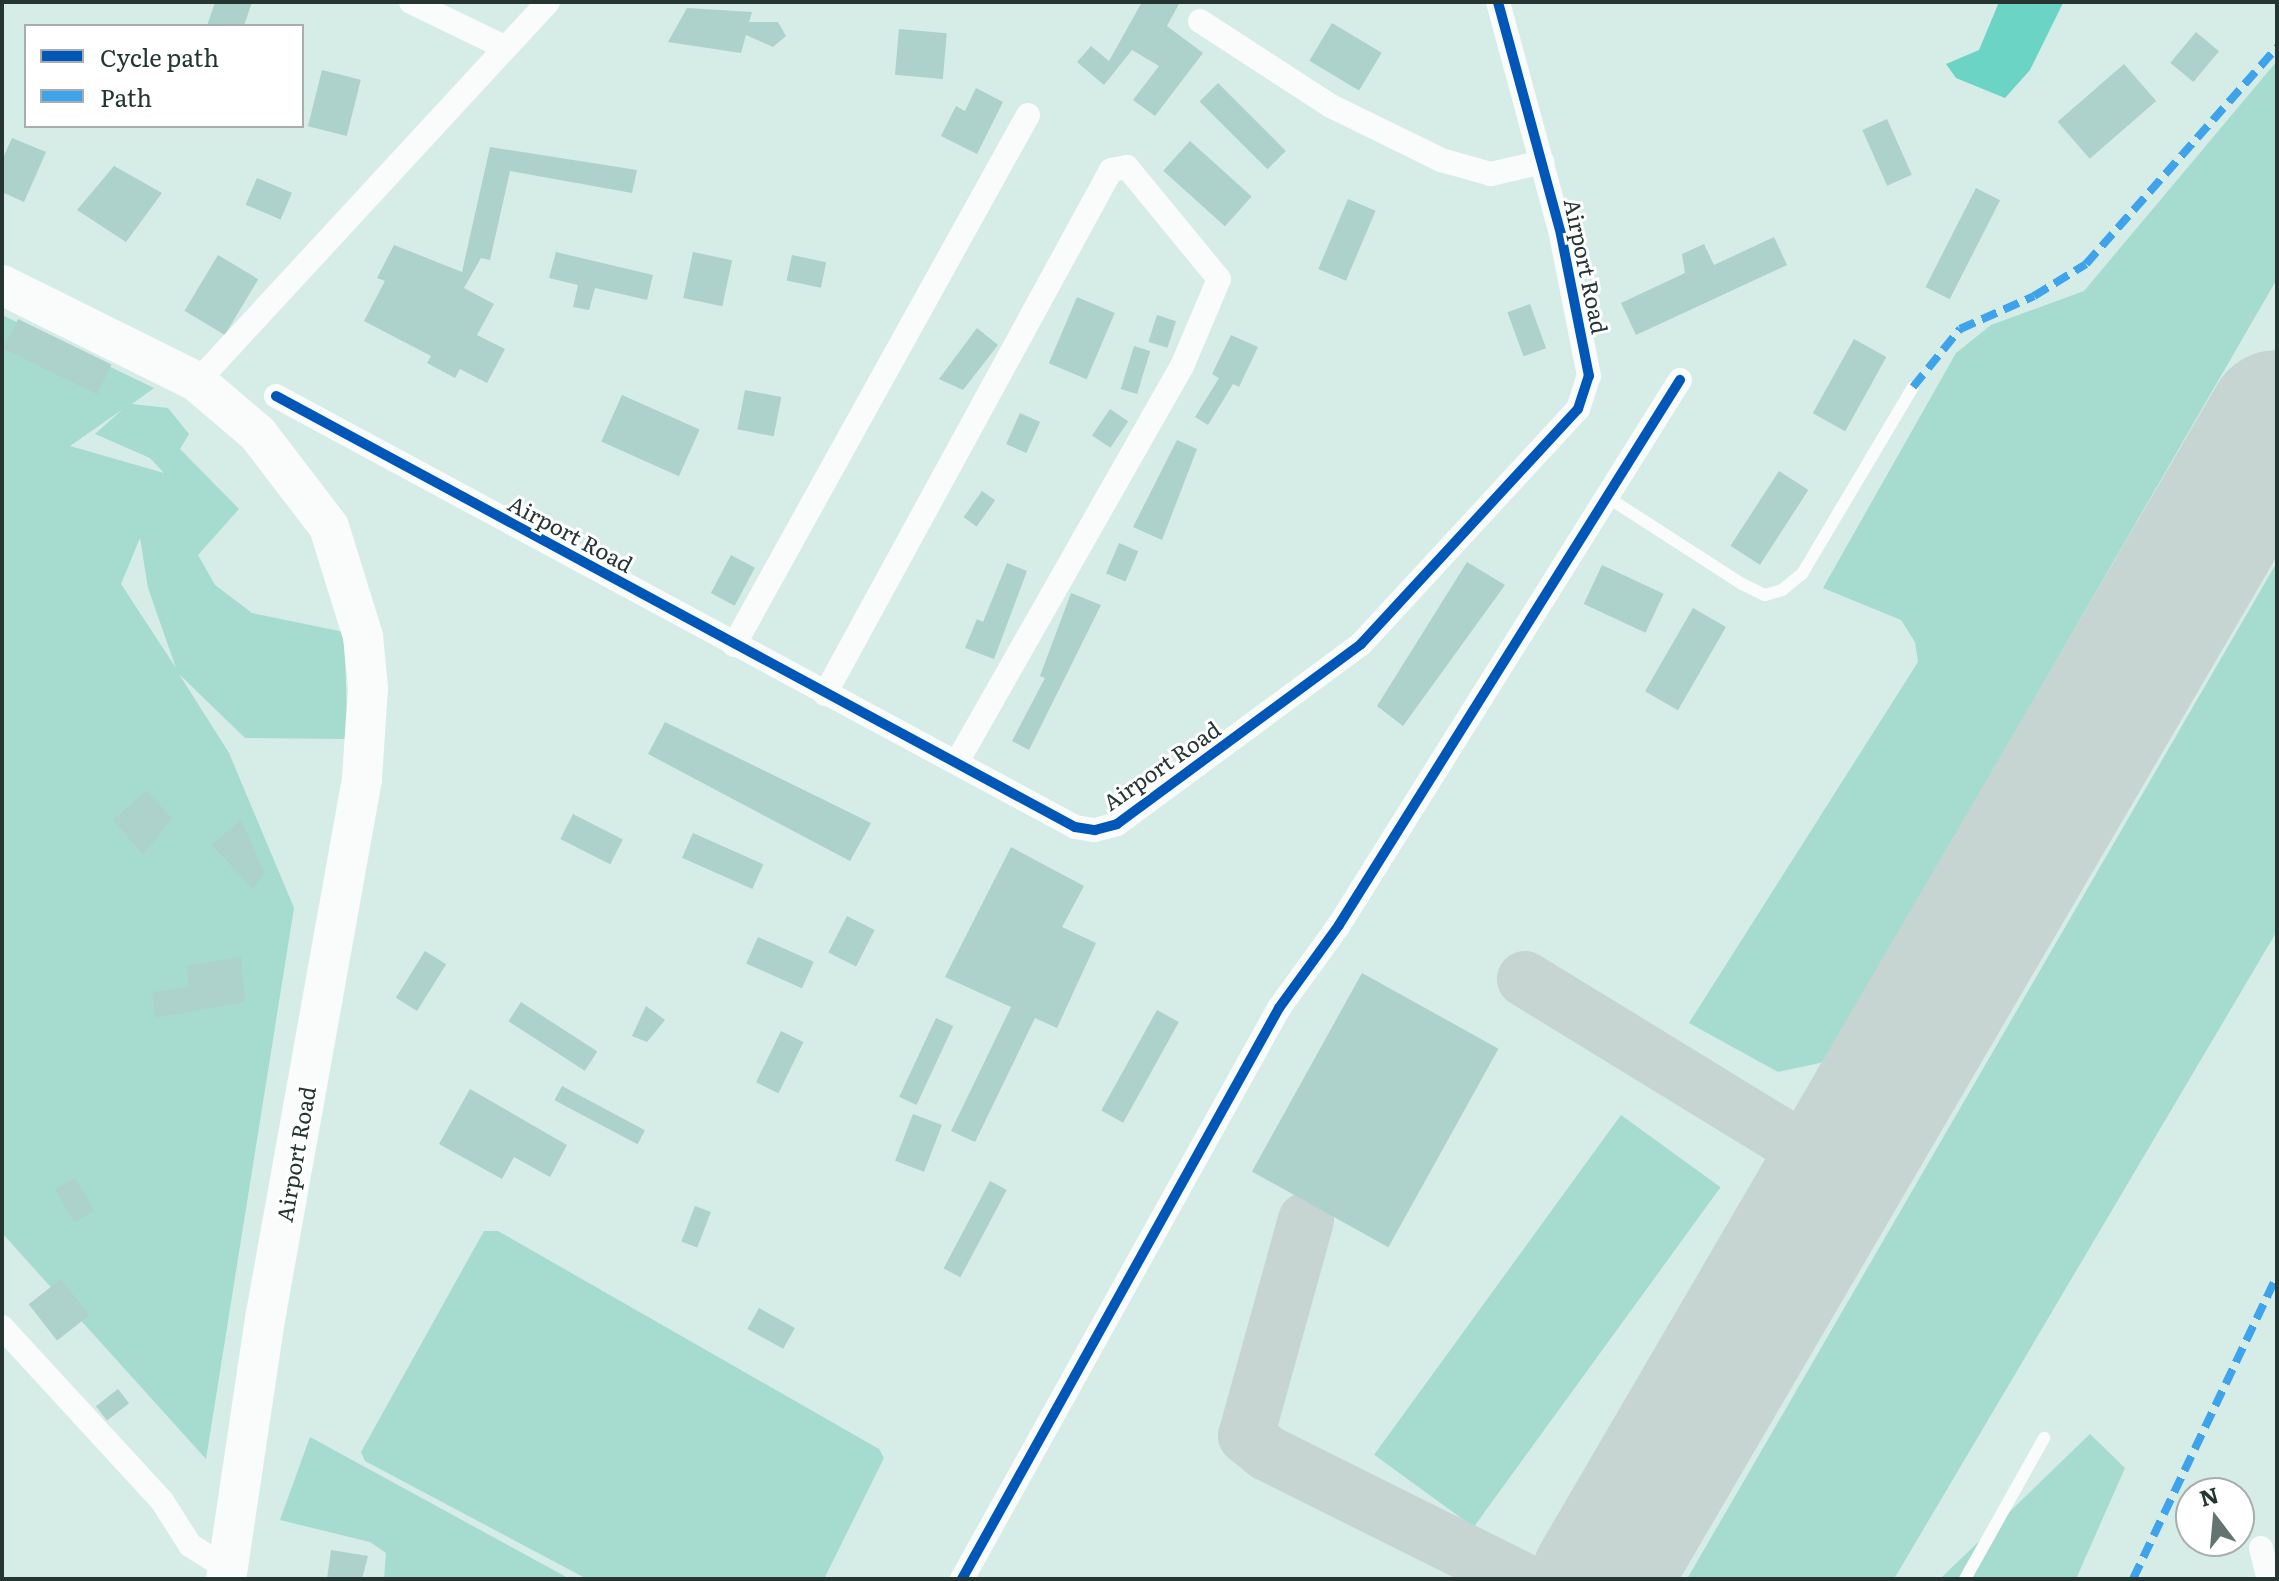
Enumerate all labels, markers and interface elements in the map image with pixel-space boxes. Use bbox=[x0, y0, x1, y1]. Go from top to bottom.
legend bbox=[24, 24, 304, 128]
text: Cycle path bbox=[100, 39, 219, 74]
text: Path bbox=[100, 79, 152, 114]
street label: Airport Road bbox=[1560, 196, 1614, 336]
street label: Airport Road bbox=[504, 489, 638, 577]
street label: Airport Road bbox=[1097, 715, 1225, 815]
street label: Airport Road bbox=[270, 1084, 320, 1224]
north arrow bbox=[2175, 1477, 2255, 1557]
text: N bbox=[2195, 1477, 2222, 1514]

